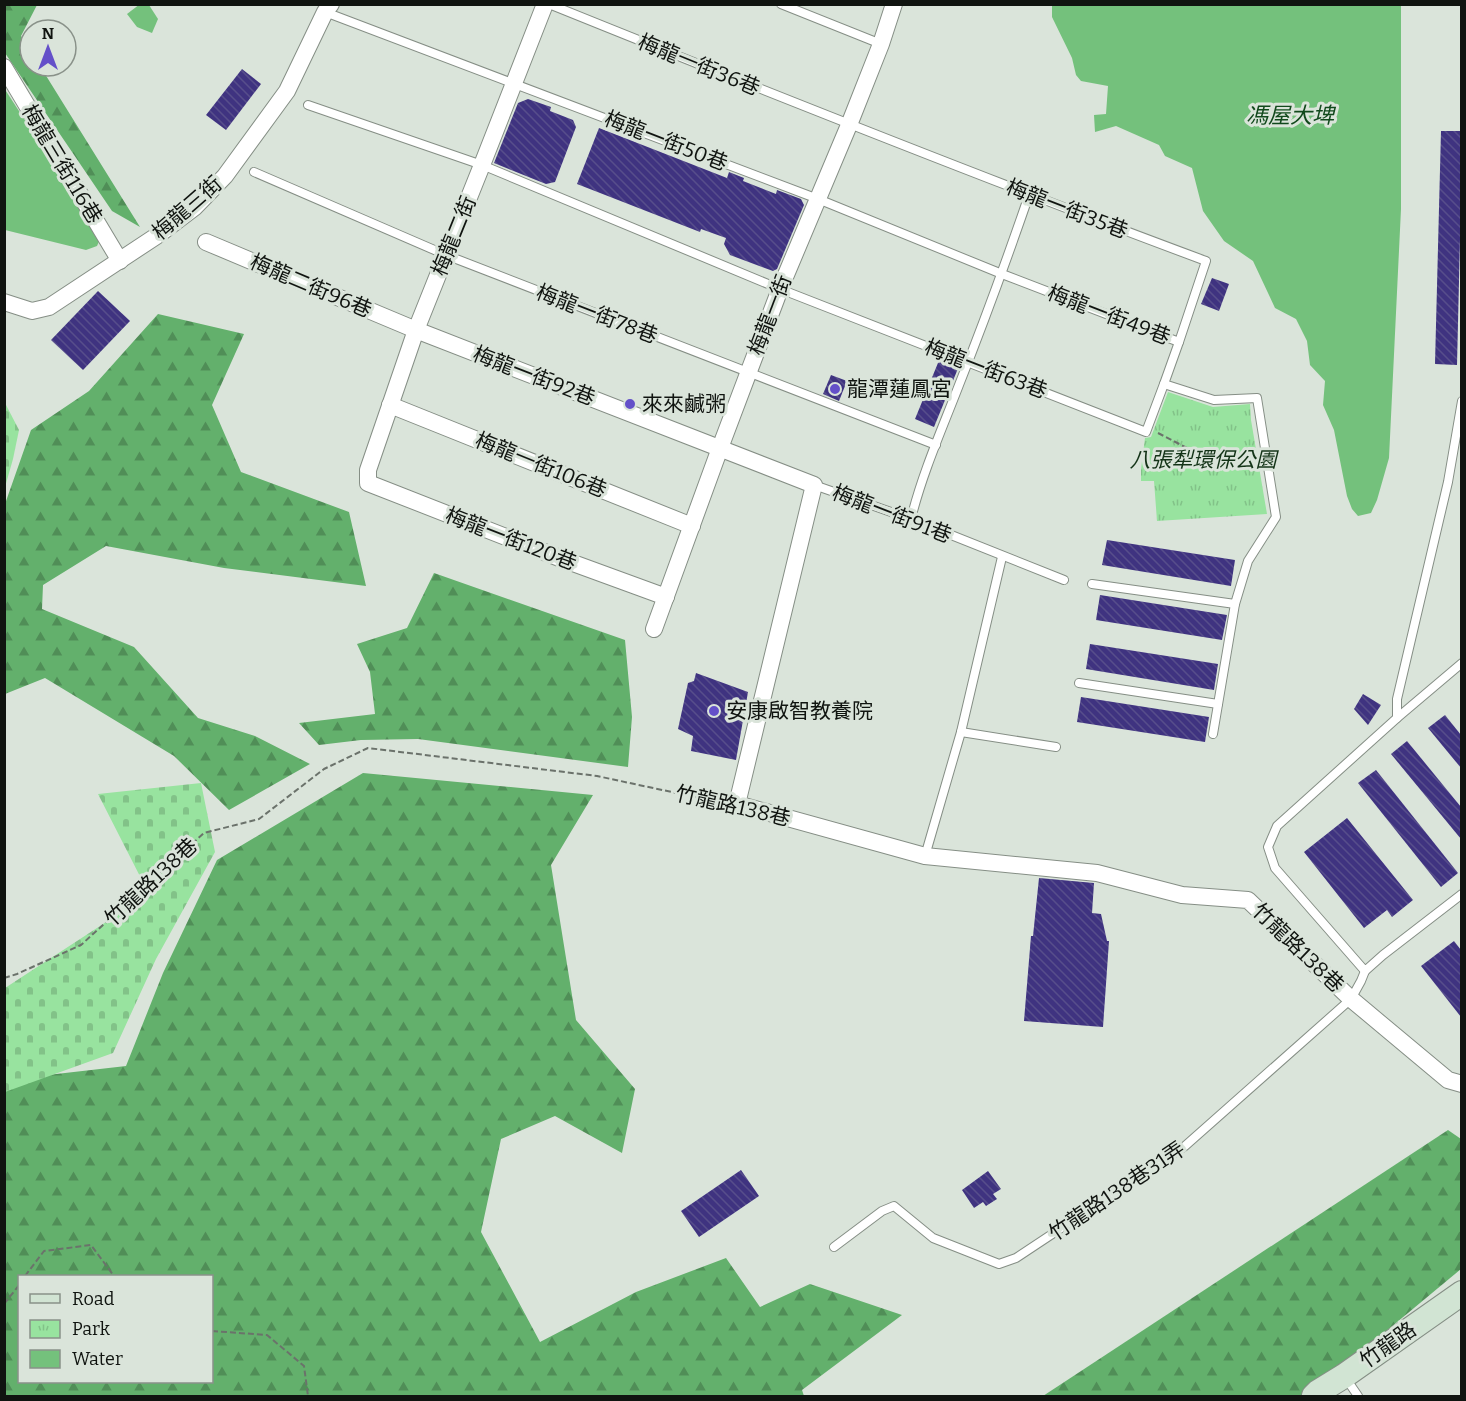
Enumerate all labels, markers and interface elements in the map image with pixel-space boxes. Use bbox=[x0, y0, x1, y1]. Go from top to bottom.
north arrow bbox=[18, 18, 78, 78]
text: N bbox=[42, 24, 54, 43]
street label: 梅龍一街36巷 bbox=[634, 29, 764, 101]
street label: 梅龍三街116巷 bbox=[16, 100, 108, 228]
water label: 馮屋大埤 bbox=[1246, 102, 1337, 129]
street label: 梅龍一街50巷 bbox=[601, 106, 731, 176]
street label: 梅龍三街 bbox=[147, 171, 227, 245]
street label: 梅龍一街35巷 bbox=[1003, 174, 1131, 244]
street label: 梅龍二街 bbox=[426, 192, 482, 280]
street label: 梅龍二街96巷 bbox=[246, 249, 376, 323]
street label: 梅龍一街 bbox=[743, 271, 797, 359]
street label: 梅龍一街78巷 bbox=[533, 279, 661, 349]
street label: 梅龍一街49巷 bbox=[1044, 280, 1174, 350]
street label: 梅龍一街63巷 bbox=[921, 334, 1051, 404]
street label: 梅龍一街92巷 bbox=[469, 341, 599, 411]
place label: 龍潭蓮鳳宮 bbox=[847, 376, 952, 402]
marker: 龍潭蓮鳳宮 bbox=[828, 382, 842, 396]
place label: 來來鹹粥 bbox=[642, 391, 726, 417]
marker: 來來鹹粥 bbox=[623, 397, 637, 411]
street label: 梅龍一街106巷 bbox=[472, 427, 610, 503]
park label: 八張犁環保公園 bbox=[1130, 447, 1279, 473]
street label: 梅龍一街91巷 bbox=[829, 479, 955, 549]
street label: 梅龍一街120巷 bbox=[442, 502, 580, 576]
place label: 安康啟智教養院 bbox=[726, 698, 873, 724]
marker: 安康啟智教養院 bbox=[707, 704, 721, 718]
street label: 竹龍路138巷 bbox=[673, 780, 793, 832]
street label: 竹龍路138巷 bbox=[99, 833, 203, 931]
street label: 竹龍路138巷 bbox=[1247, 898, 1349, 998]
street label: 竹龍路138巷31弄 bbox=[1044, 1136, 1190, 1246]
legend bbox=[18, 1275, 213, 1383]
text: Road bbox=[72, 1288, 115, 1310]
street label: 竹龍路 bbox=[1355, 1316, 1421, 1374]
text: Park bbox=[72, 1318, 111, 1340]
text: Water bbox=[72, 1348, 123, 1370]

